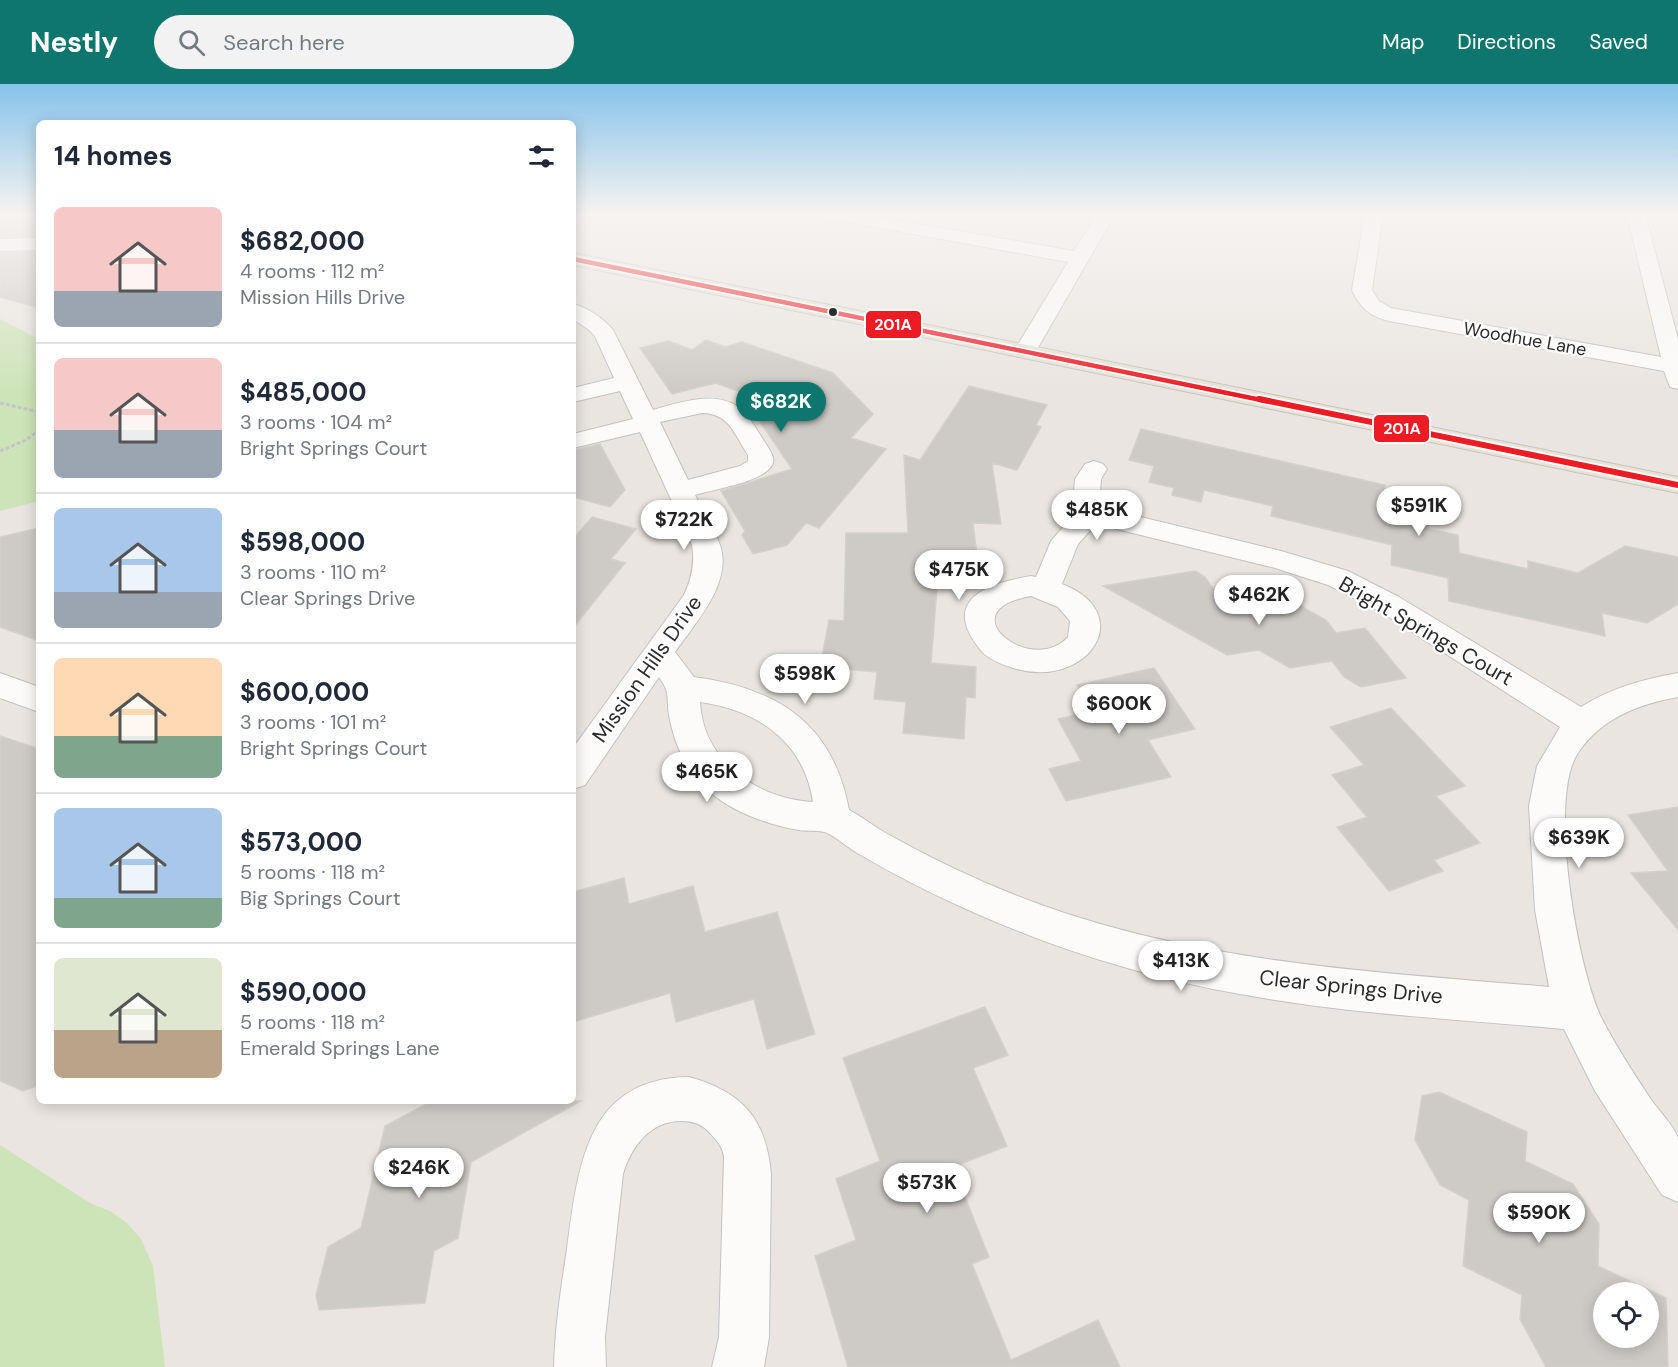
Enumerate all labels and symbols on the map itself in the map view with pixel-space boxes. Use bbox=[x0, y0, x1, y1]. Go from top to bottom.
unlabelled marker bbox=[827, 306, 839, 318]
line badge: 201A bbox=[865, 310, 922, 339]
text: 201A bbox=[874, 314, 912, 335]
street label: Woodhue Lane bbox=[1462, 316, 1588, 362]
pin: $682K bbox=[739, 382, 823, 433]
line badge: 201A bbox=[1373, 414, 1430, 443]
text: 201A bbox=[1383, 418, 1421, 439]
pin: $591K bbox=[1377, 486, 1461, 537]
pin: $485K bbox=[1055, 490, 1139, 541]
pin: $722K bbox=[642, 500, 726, 551]
pin: $475K bbox=[917, 550, 1001, 601]
street label: Bright Springs Court bbox=[1334, 570, 1518, 692]
pin: $462K bbox=[1217, 575, 1301, 626]
street label: Mission Hills Drive bbox=[586, 590, 708, 748]
pin: $598K bbox=[763, 654, 847, 705]
pin: $600K bbox=[1077, 684, 1161, 735]
pin: $465K bbox=[665, 752, 749, 803]
pin: $639K bbox=[1537, 818, 1621, 869]
pin: $413K bbox=[1139, 941, 1223, 992]
street label: Clear Springs Drive bbox=[1258, 963, 1444, 1011]
pin: $246K bbox=[377, 1148, 461, 1199]
pin: $573K bbox=[885, 1163, 969, 1214]
pin: $590K bbox=[1497, 1193, 1581, 1244]

